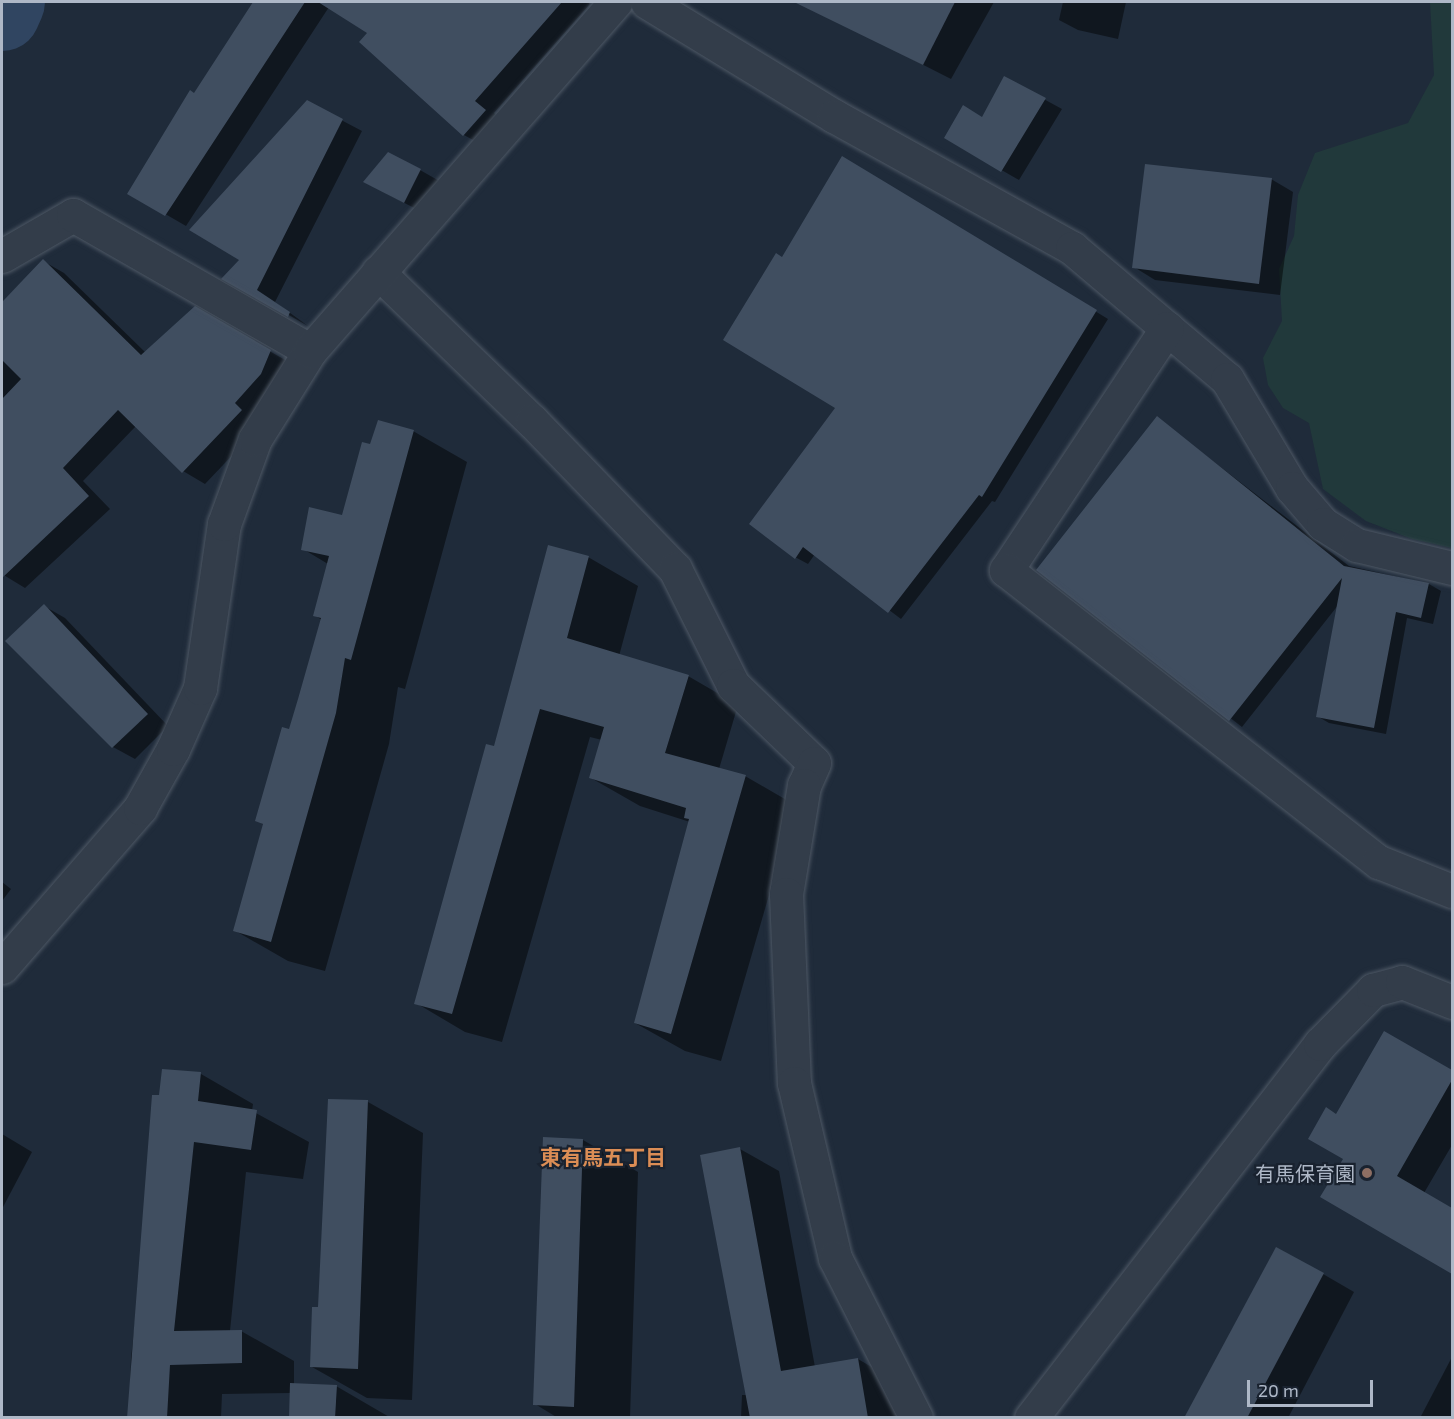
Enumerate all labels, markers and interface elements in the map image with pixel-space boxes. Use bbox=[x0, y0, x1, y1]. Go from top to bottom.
district label: 東有馬五丁目 bbox=[540, 1144, 666, 1170]
place label: 有馬保育園 bbox=[1255, 1161, 1355, 1185]
marker: 有馬保育園 bbox=[1360, 1166, 1374, 1180]
scale bar bbox=[1250, 1368, 1376, 1406]
text: 20 m bbox=[1258, 1379, 1299, 1401]

